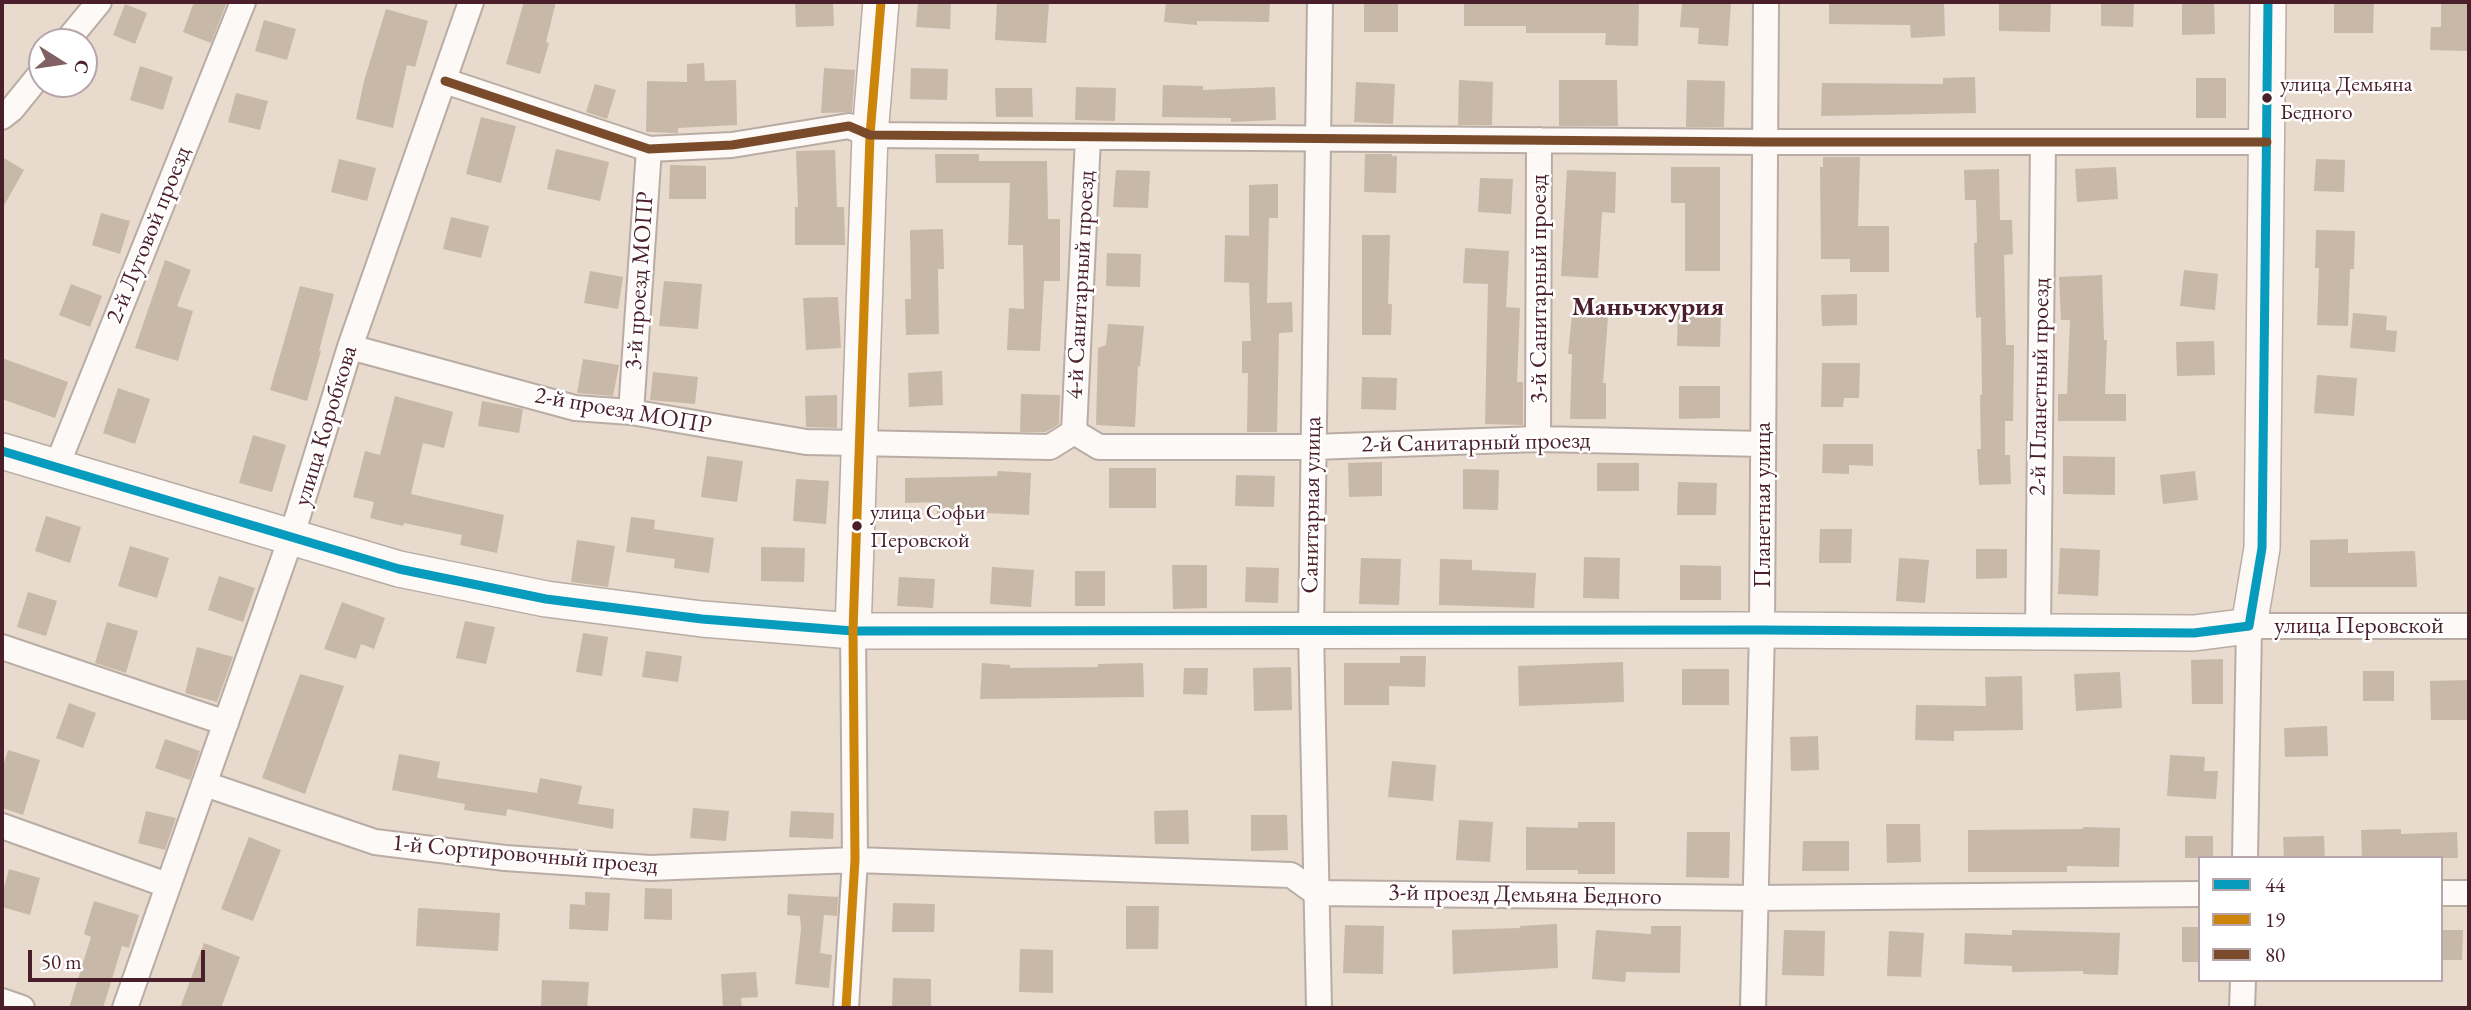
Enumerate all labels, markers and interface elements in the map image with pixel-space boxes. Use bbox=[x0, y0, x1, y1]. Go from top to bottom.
north arrow bbox=[28, 28, 98, 98]
text: С bbox=[68, 58, 96, 76]
place label: улица Демьяна Бедного bbox=[2280, 72, 2413, 124]
marker: улица Демьяна Бедного bbox=[2260, 91, 2274, 105]
street label: 2-й Луговой проезд bbox=[100, 142, 198, 328]
street label: 4-й Санитарный проезд bbox=[1061, 170, 1101, 400]
street label: 3-й Санитарный проезд bbox=[1525, 174, 1553, 404]
street label: 3-й проезд МОПР bbox=[619, 191, 661, 371]
street label: 2-й Планетный проезд bbox=[2024, 278, 2056, 496]
district label: Маньчжурия bbox=[1572, 292, 1724, 324]
street label: улица Коробкова bbox=[288, 342, 364, 510]
street label: 2-й проезд МОПР bbox=[532, 381, 714, 441]
street label: Санитарная улица bbox=[1296, 416, 1328, 594]
street label: Планетная улица bbox=[1749, 422, 1777, 588]
street label: 2-й Санитарный проезд bbox=[1361, 427, 1591, 459]
place label: улица Софьи Перовской bbox=[870, 500, 985, 552]
marker: улица Софьи Перовской bbox=[850, 519, 864, 533]
street label: улица Перовской bbox=[2274, 612, 2444, 640]
street label: 1-й Сортировочный проезд bbox=[391, 829, 659, 881]
legend bbox=[2198, 856, 2443, 982]
text: 44 bbox=[2265, 871, 2285, 898]
street label: 3-й проезд Демьяна Бедного bbox=[1388, 878, 1662, 912]
text: 19 bbox=[2265, 906, 2285, 933]
scale bar bbox=[32, 936, 208, 980]
text: 80 bbox=[2265, 941, 2285, 968]
text: 50 m bbox=[41, 948, 82, 975]

